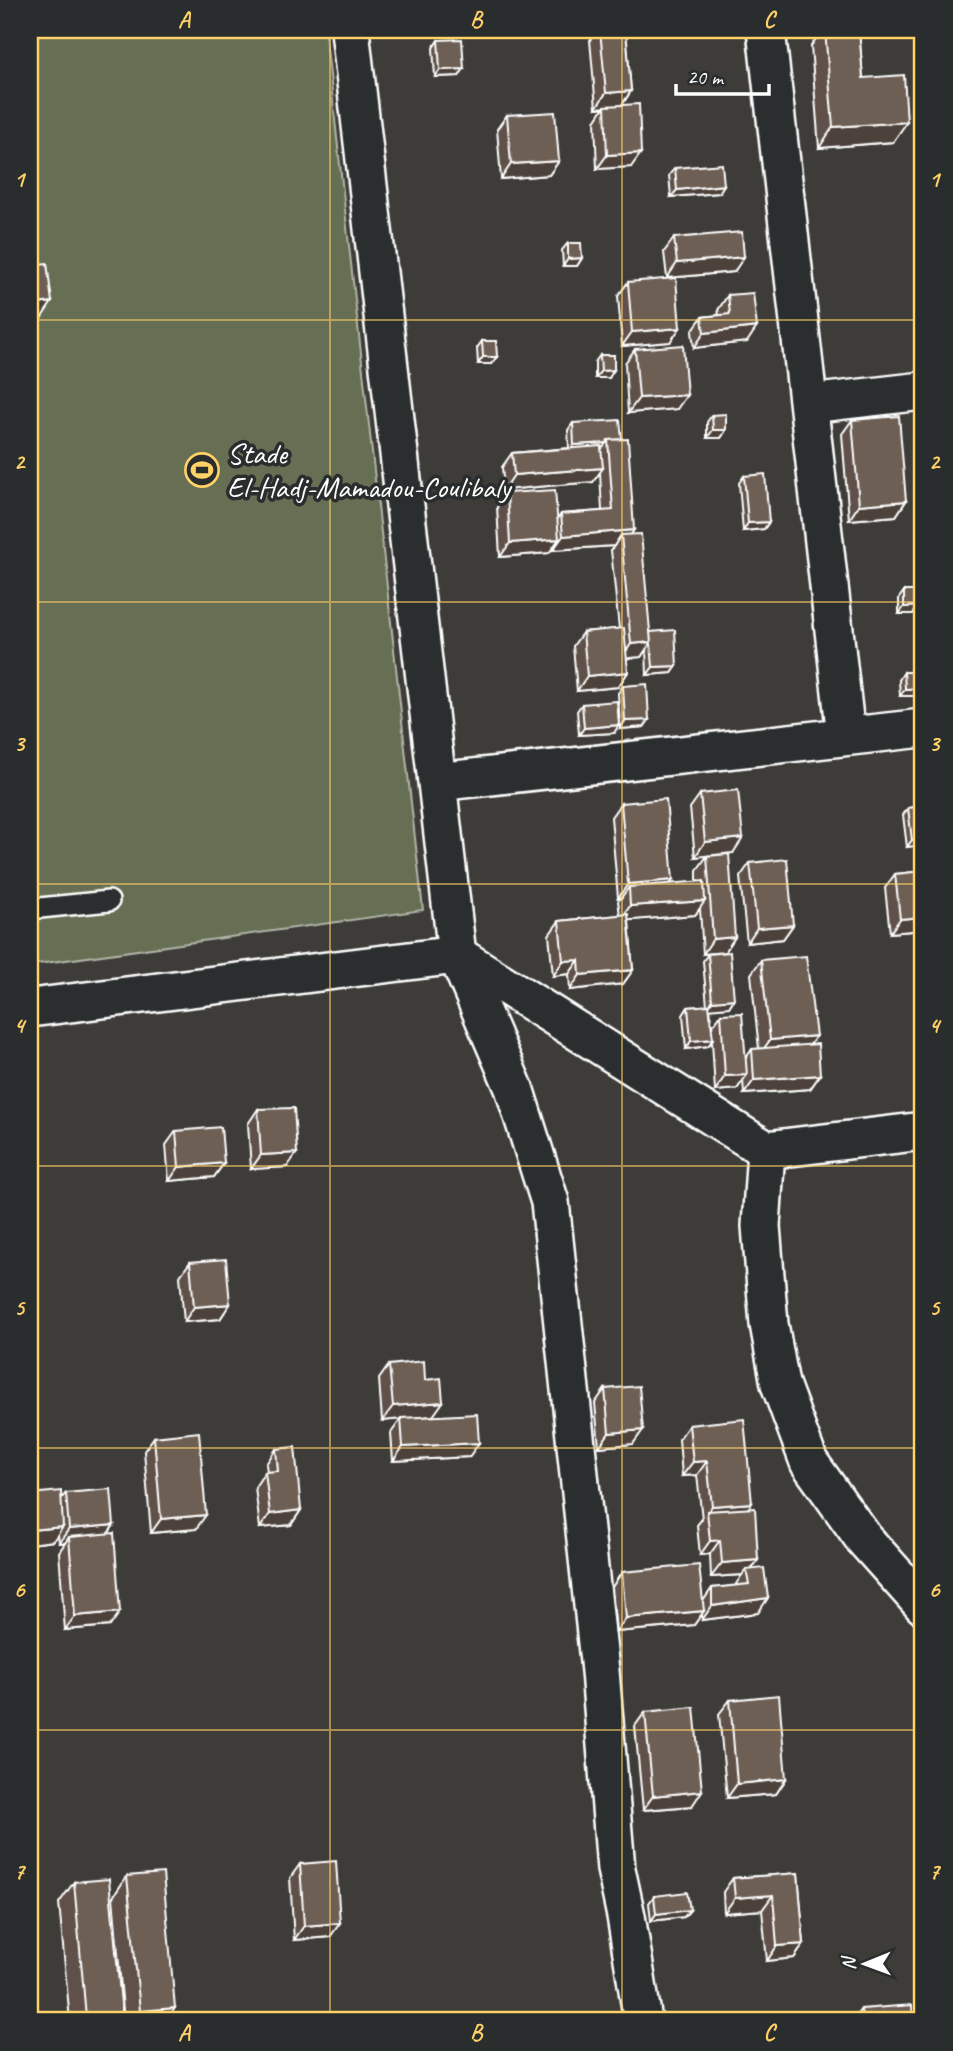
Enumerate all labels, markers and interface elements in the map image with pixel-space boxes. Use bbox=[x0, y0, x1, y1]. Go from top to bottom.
text: A bbox=[178, 5, 192, 34]
text: B bbox=[470, 5, 484, 34]
text: C bbox=[764, 5, 778, 34]
scale bar bbox=[676, 52, 769, 96]
text: 20 m bbox=[687, 64, 725, 90]
text: 1 bbox=[14, 165, 27, 194]
text: 1 bbox=[929, 165, 942, 194]
place label: Stade El-Hadj-Mamadou-Coulibaly bbox=[227, 434, 513, 506]
text: 2 bbox=[14, 447, 27, 476]
text: 2 bbox=[929, 447, 942, 476]
sports icon: Stade El-Hadj-Mamadou-Coulibaly bbox=[183, 451, 221, 489]
text: 3 bbox=[14, 729, 27, 758]
text: 3 bbox=[929, 729, 942, 758]
text: 4 bbox=[14, 1011, 27, 1040]
text: 4 bbox=[929, 1011, 942, 1040]
text: 5 bbox=[14, 1293, 26, 1322]
text: 5 bbox=[929, 1293, 941, 1322]
text: 6 bbox=[14, 1575, 27, 1604]
text: 6 bbox=[929, 1575, 942, 1604]
text: 7 bbox=[14, 1857, 27, 1886]
text: 7 bbox=[929, 1857, 942, 1886]
north arrow bbox=[830, 1928, 900, 1998]
text: N bbox=[837, 1955, 861, 1970]
text: A bbox=[178, 2018, 192, 2047]
text: B bbox=[470, 2018, 484, 2047]
text: C bbox=[764, 2018, 778, 2047]

